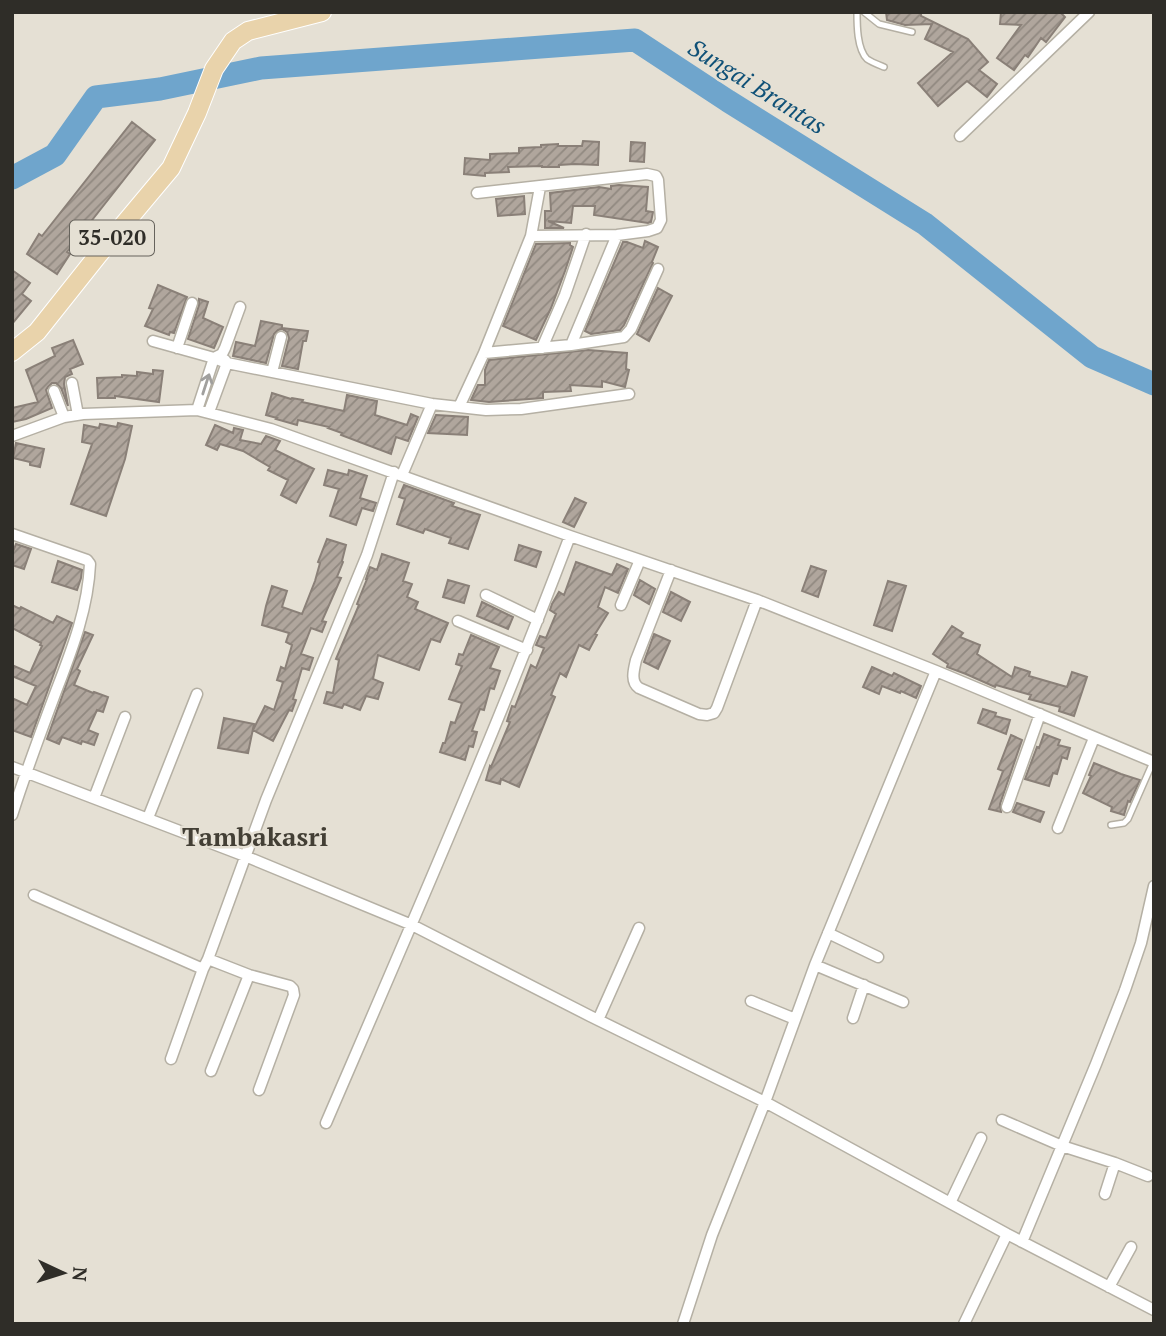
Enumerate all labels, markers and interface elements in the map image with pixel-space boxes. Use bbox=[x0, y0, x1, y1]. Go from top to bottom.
water label: Sungai Brantas bbox=[683, 31, 832, 141]
road number: 35-020 bbox=[70, 220, 154, 256]
one-way arrow bbox=[201, 374, 213, 396]
district label: Tambakasri bbox=[182, 819, 328, 853]
north arrow bbox=[28, 1238, 98, 1308]
text: N bbox=[67, 1266, 93, 1283]

